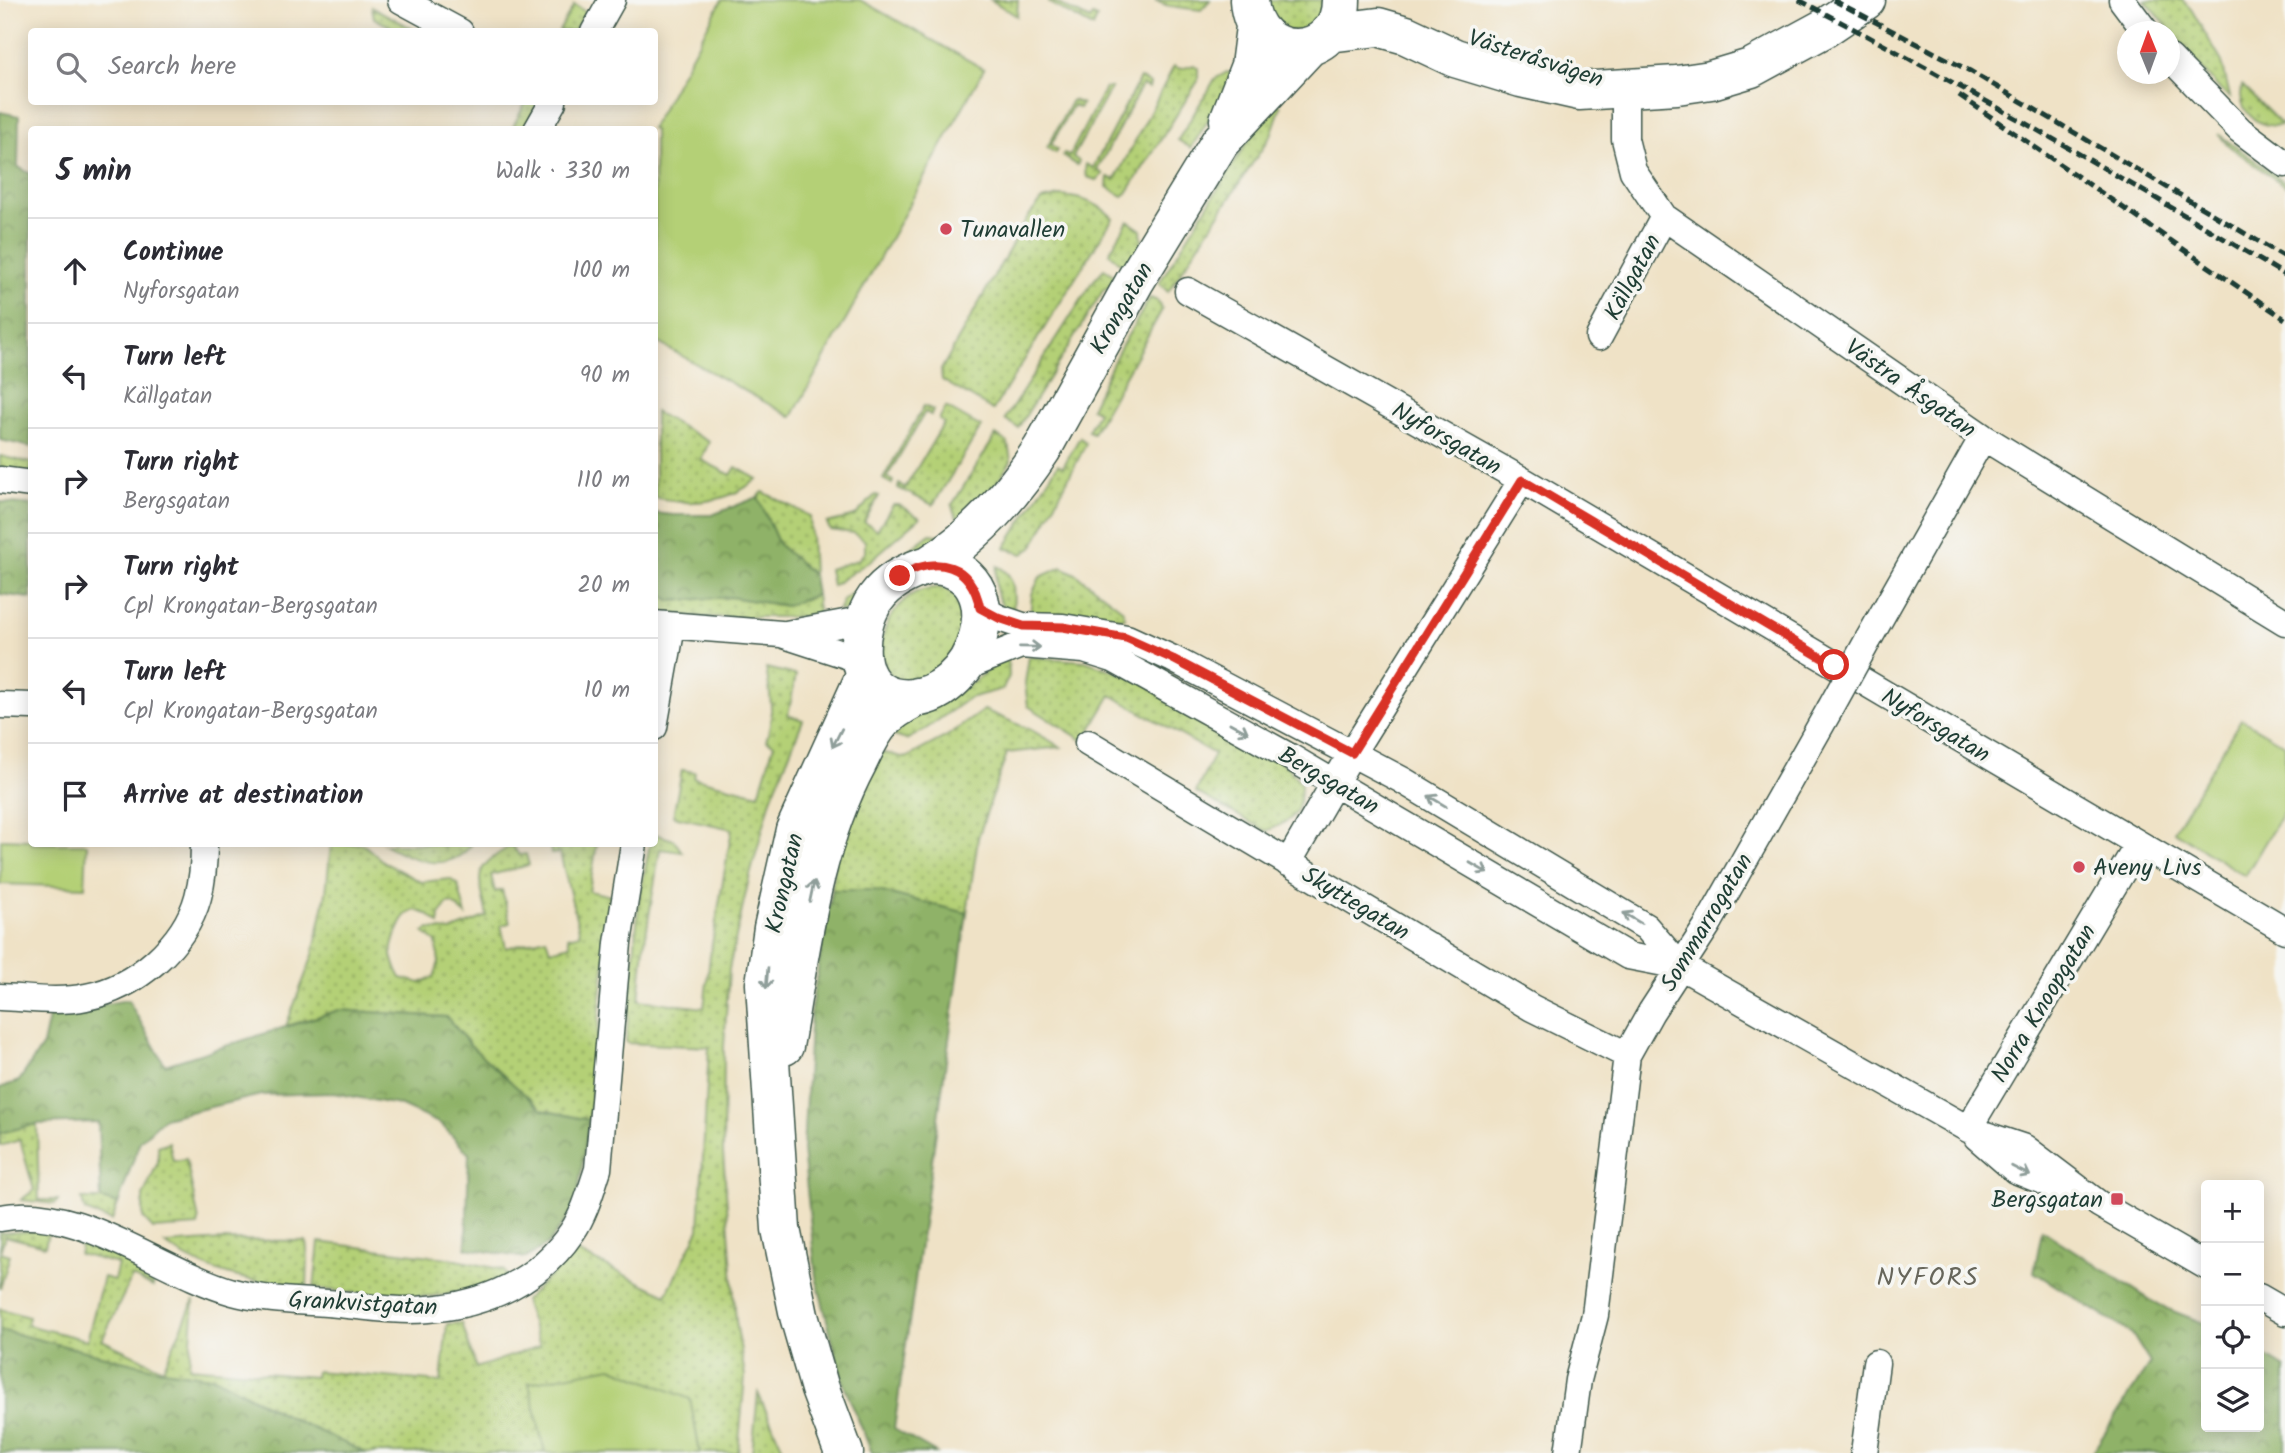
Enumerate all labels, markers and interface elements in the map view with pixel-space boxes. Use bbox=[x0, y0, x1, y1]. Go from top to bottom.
street label: Västeråsvägen bbox=[1463, 19, 1608, 100]
north arrow bbox=[2117, 21, 2180, 84]
search box bbox=[28, 28, 658, 105]
text: Search here bbox=[108, 46, 236, 88]
icon: search bbox=[52, 48, 90, 86]
text: 5 min bbox=[56, 148, 132, 196]
text: Walk · 330 m bbox=[496, 154, 630, 190]
place label: Tunavallen bbox=[960, 211, 1065, 250]
marker: Tunavallen bbox=[938, 221, 954, 237]
street label: Källgatan bbox=[1594, 227, 1672, 328]
text: Continue bbox=[123, 232, 224, 274]
icon: ahead bbox=[56, 252, 94, 290]
text: 100 m bbox=[572, 253, 630, 289]
street label: Krongatan bbox=[1080, 255, 1165, 363]
text: Nyforsgatan bbox=[123, 274, 240, 310]
street label: Västra Åsgatan bbox=[1836, 329, 1984, 449]
text: Turn left bbox=[123, 337, 226, 379]
icon: left bbox=[56, 357, 94, 395]
text: 90 m bbox=[580, 358, 630, 394]
text: Källgatan bbox=[123, 379, 212, 415]
street label: Nyforsgatan bbox=[1384, 392, 1509, 487]
text: Turn right bbox=[123, 442, 239, 484]
icon: right bbox=[56, 462, 94, 500]
text: 110 m bbox=[577, 463, 630, 499]
text: Bergsgatan bbox=[123, 484, 230, 520]
text: Turn right bbox=[123, 547, 239, 589]
route end bbox=[884, 560, 915, 591]
icon: right bbox=[56, 567, 94, 605]
text: 20 m bbox=[578, 568, 630, 604]
text: Cpl Krongatan-Bergsgatan bbox=[123, 589, 378, 625]
one-way arrow bbox=[1019, 640, 1042, 653]
route start bbox=[1818, 649, 1849, 680]
text: Turn left bbox=[123, 652, 226, 694]
icon: left bbox=[56, 672, 94, 710]
text: 10 m bbox=[584, 673, 630, 709]
street label: Nyforsgatan bbox=[1873, 678, 1997, 774]
text: Cpl Krongatan-Bergsgatan bbox=[123, 694, 378, 730]
one-way arrow bbox=[1228, 721, 1248, 735]
one-way arrow bbox=[829, 728, 843, 748]
street label: Bergsgatan bbox=[1270, 736, 1386, 826]
text: Arrive at destination bbox=[123, 775, 363, 817]
icon: arrive bbox=[56, 777, 94, 815]
one-way arrow bbox=[1427, 794, 1447, 808]
street label: Krongatan bbox=[755, 829, 816, 937]
street label: Sommarrogatan bbox=[1650, 846, 1764, 1000]
place label: Aveny Livs bbox=[2093, 849, 2201, 888]
street label: Skyttegatan bbox=[1293, 857, 1417, 952]
marker: Aveny Livs bbox=[2071, 859, 2087, 875]
one-way arrow bbox=[1468, 861, 1488, 875]
one-way arrow bbox=[805, 880, 819, 903]
one-way arrow bbox=[1622, 911, 1642, 925]
street label: Norra Knoopgatan bbox=[1981, 917, 2107, 1091]
one-way arrow bbox=[760, 966, 773, 989]
one-way arrow bbox=[2010, 1164, 2030, 1178]
map controls bbox=[2201, 1180, 2264, 1432]
button: + bbox=[2201, 1180, 2264, 1243]
place label: Bergsgatan bbox=[1991, 1181, 2103, 1220]
marker: Bergsgatan bbox=[2109, 1191, 2125, 1207]
button: − bbox=[2201, 1243, 2264, 1306]
district label: NYFORS bbox=[1876, 1257, 1980, 1299]
street label: Grankvistgatan bbox=[287, 1281, 438, 1328]
button: locate bbox=[2201, 1306, 2264, 1369]
button: layers bbox=[2201, 1369, 2264, 1432]

